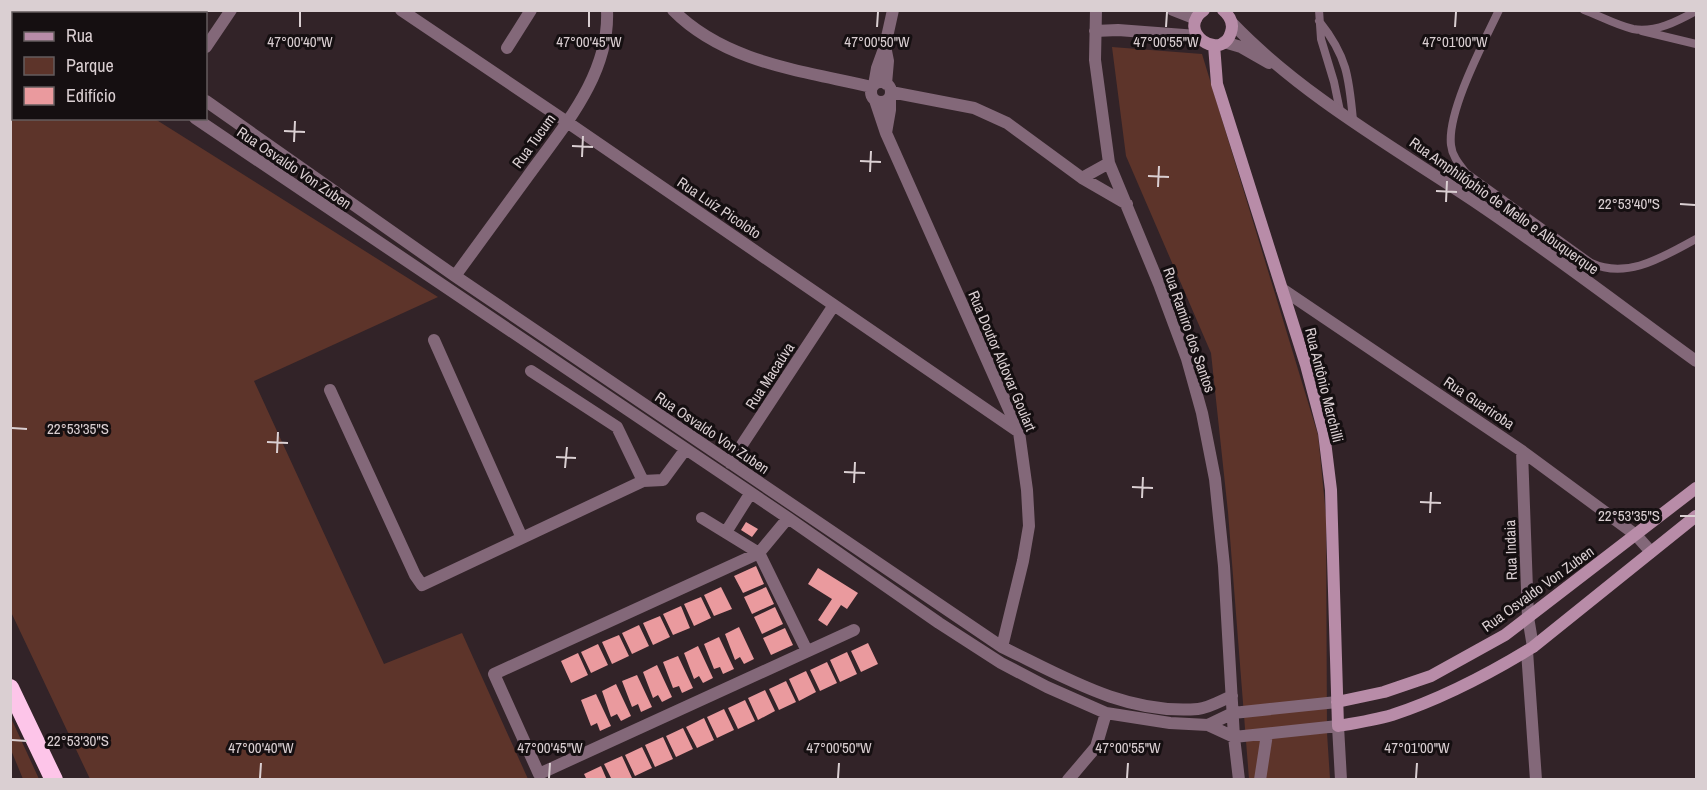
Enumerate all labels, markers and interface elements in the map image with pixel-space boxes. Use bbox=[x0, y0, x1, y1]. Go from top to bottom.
legend bbox=[12, 12, 207, 120]
text: Rua bbox=[66, 23, 93, 48]
text: 47°00'40"W bbox=[267, 31, 333, 52]
text: 47°00'45"W bbox=[556, 31, 622, 52]
text: 47°00'50"W bbox=[844, 31, 910, 52]
text: 47°00'55"W bbox=[1133, 31, 1199, 52]
text: 47°01'00"W bbox=[1422, 31, 1488, 52]
text: Parque bbox=[66, 53, 114, 78]
text: Edifício bbox=[66, 83, 116, 108]
street label: Rua Tucum bbox=[507, 109, 560, 172]
street label: Rua Osvaldo Von Zuben bbox=[233, 121, 356, 214]
street label: Rua Amphilóphio de Mello e Albuquerque bbox=[1405, 132, 1603, 279]
street label: Rua Luíz Picoloto bbox=[673, 172, 766, 244]
text: 22°53'40"S bbox=[1598, 193, 1660, 214]
street label: Rua Ramiro dos Santos bbox=[1158, 264, 1221, 395]
street label: Rua Doutor Aldovar Goulart bbox=[963, 287, 1042, 435]
street label: Rua Antônio Marchilli bbox=[1300, 325, 1349, 444]
street label: Rua Macaúva bbox=[740, 338, 799, 413]
street label: Rua Guariroba bbox=[1440, 371, 1519, 434]
street label: Rua Osvaldo Von Zuben bbox=[651, 386, 774, 479]
text: 22°53'35"S bbox=[47, 418, 109, 439]
text: 22°53'35"S bbox=[1598, 505, 1660, 526]
street label: Rua Indaia bbox=[1499, 519, 1522, 580]
street label: Rua Osvaldo Von Zuben bbox=[1477, 541, 1598, 636]
text: 22°53'30"S bbox=[47, 730, 109, 751]
text: 47°00'40"W bbox=[228, 737, 294, 758]
text: 47°00'45"W bbox=[517, 737, 583, 758]
text: 47°00'50"W bbox=[806, 737, 872, 758]
text: 47°00'55"W bbox=[1095, 737, 1161, 758]
text: 47°01'00"W bbox=[1384, 737, 1450, 758]

